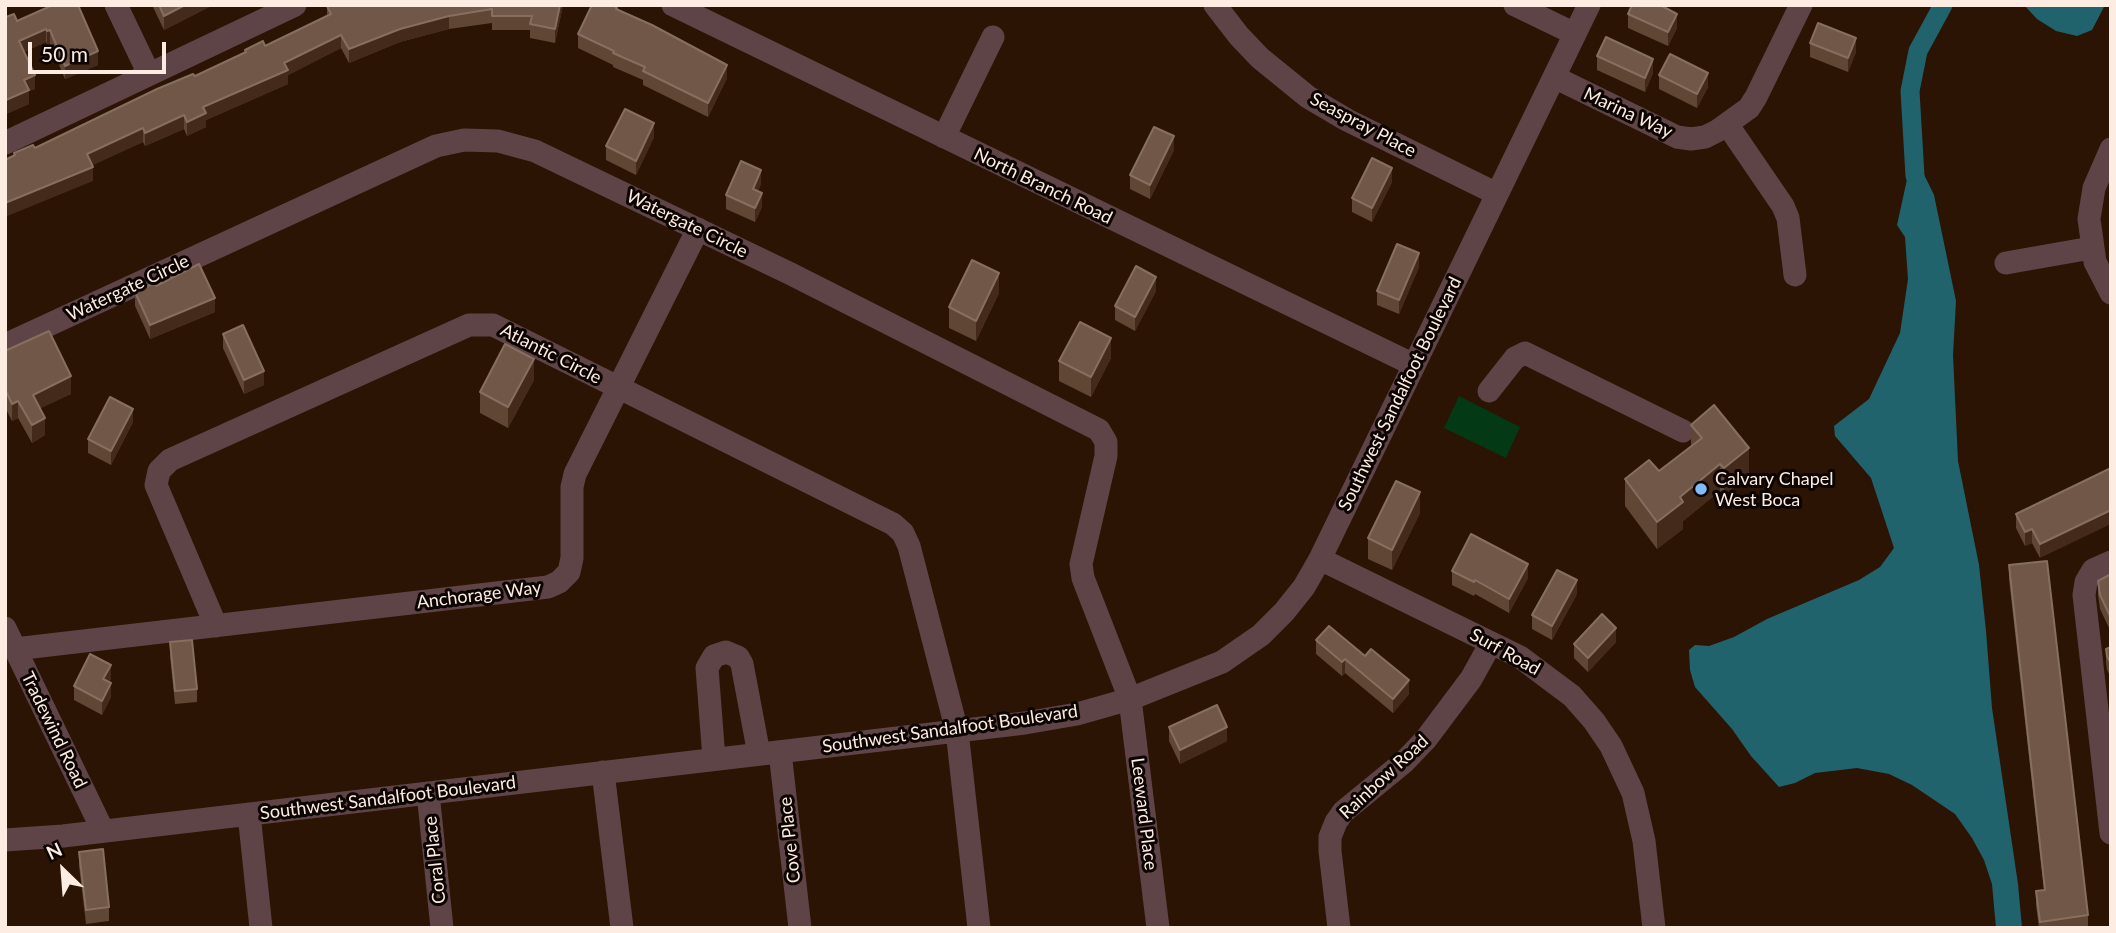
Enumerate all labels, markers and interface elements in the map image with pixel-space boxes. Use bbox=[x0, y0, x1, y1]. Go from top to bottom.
scale bar bbox=[32, 28, 170, 72]
text: 50 m bbox=[41, 41, 88, 66]
street label: Marina Way bbox=[1580, 83, 1676, 143]
street label: Seaspray Place bbox=[1306, 88, 1420, 162]
street label: North Branch Road bbox=[970, 143, 1116, 229]
street label: Watergate Circle bbox=[623, 185, 751, 263]
street label: Watergate Circle bbox=[63, 250, 193, 326]
street label: Southwest Sandalfoot Boulevard bbox=[1334, 273, 1466, 515]
street label: Atlantic Circle bbox=[497, 319, 605, 389]
place label: Calvary Chapel West Boca bbox=[1715, 468, 1834, 510]
marker: Calvary Chapel West Boca bbox=[1693, 481, 1709, 497]
street label: Anchorage Way bbox=[415, 577, 543, 613]
street label: Surf Road bbox=[1466, 624, 1544, 680]
street label: Tradewind Road bbox=[17, 668, 91, 792]
street label: Southwest Sandalfoot Boulevard bbox=[821, 700, 1079, 758]
street label: Rainbow Road bbox=[1335, 730, 1433, 824]
street label: Leeward Place bbox=[1126, 756, 1162, 872]
street label: Southwest Sandalfoot Boulevard bbox=[259, 772, 517, 824]
street label: Cove Place bbox=[775, 796, 805, 884]
street label: Coral Place bbox=[420, 815, 450, 905]
north arrow bbox=[28, 835, 98, 905]
text: N bbox=[42, 837, 65, 864]

